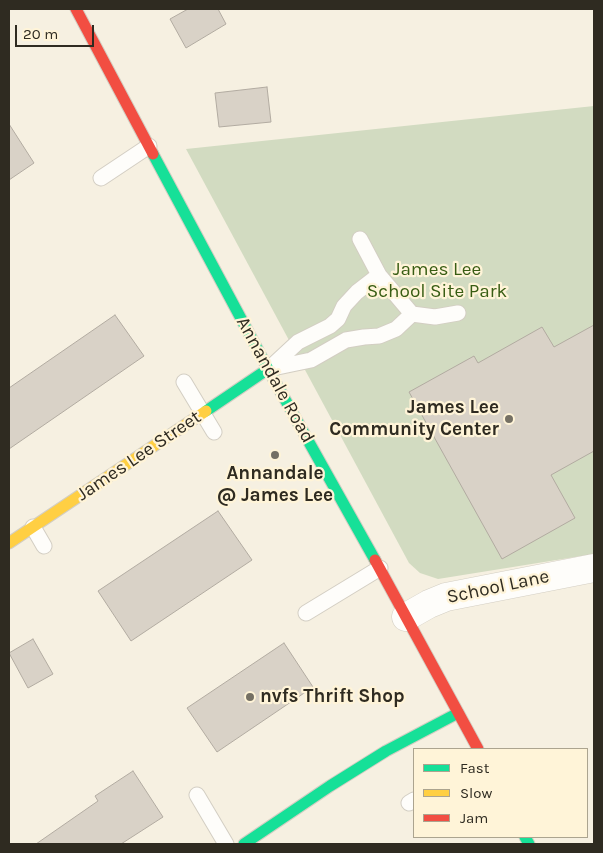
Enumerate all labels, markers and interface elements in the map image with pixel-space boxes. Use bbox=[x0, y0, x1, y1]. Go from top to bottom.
scale bar bbox=[18, 15, 96, 47]
text: 20 m bbox=[23, 25, 58, 43]
park label: James Lee School Site Park bbox=[367, 259, 507, 303]
street label: Annandale Road bbox=[231, 313, 319, 447]
place label: James Lee Community Center bbox=[329, 397, 499, 441]
street label: James Lee Street bbox=[72, 406, 206, 506]
marker: James Lee Community Center bbox=[503, 413, 515, 425]
marker: Annandale @ James Lee bbox=[269, 449, 281, 461]
place label: Annandale @ James Lee bbox=[217, 463, 333, 507]
street label: School Lane bbox=[445, 565, 551, 609]
place label: nvfs Thrift Shop bbox=[260, 686, 404, 708]
marker: nvfs Thrift Shop bbox=[244, 691, 256, 703]
legend bbox=[413, 748, 588, 838]
text: Fast bbox=[460, 759, 489, 777]
text: Slow bbox=[460, 784, 492, 802]
text: Jam bbox=[460, 809, 488, 827]

